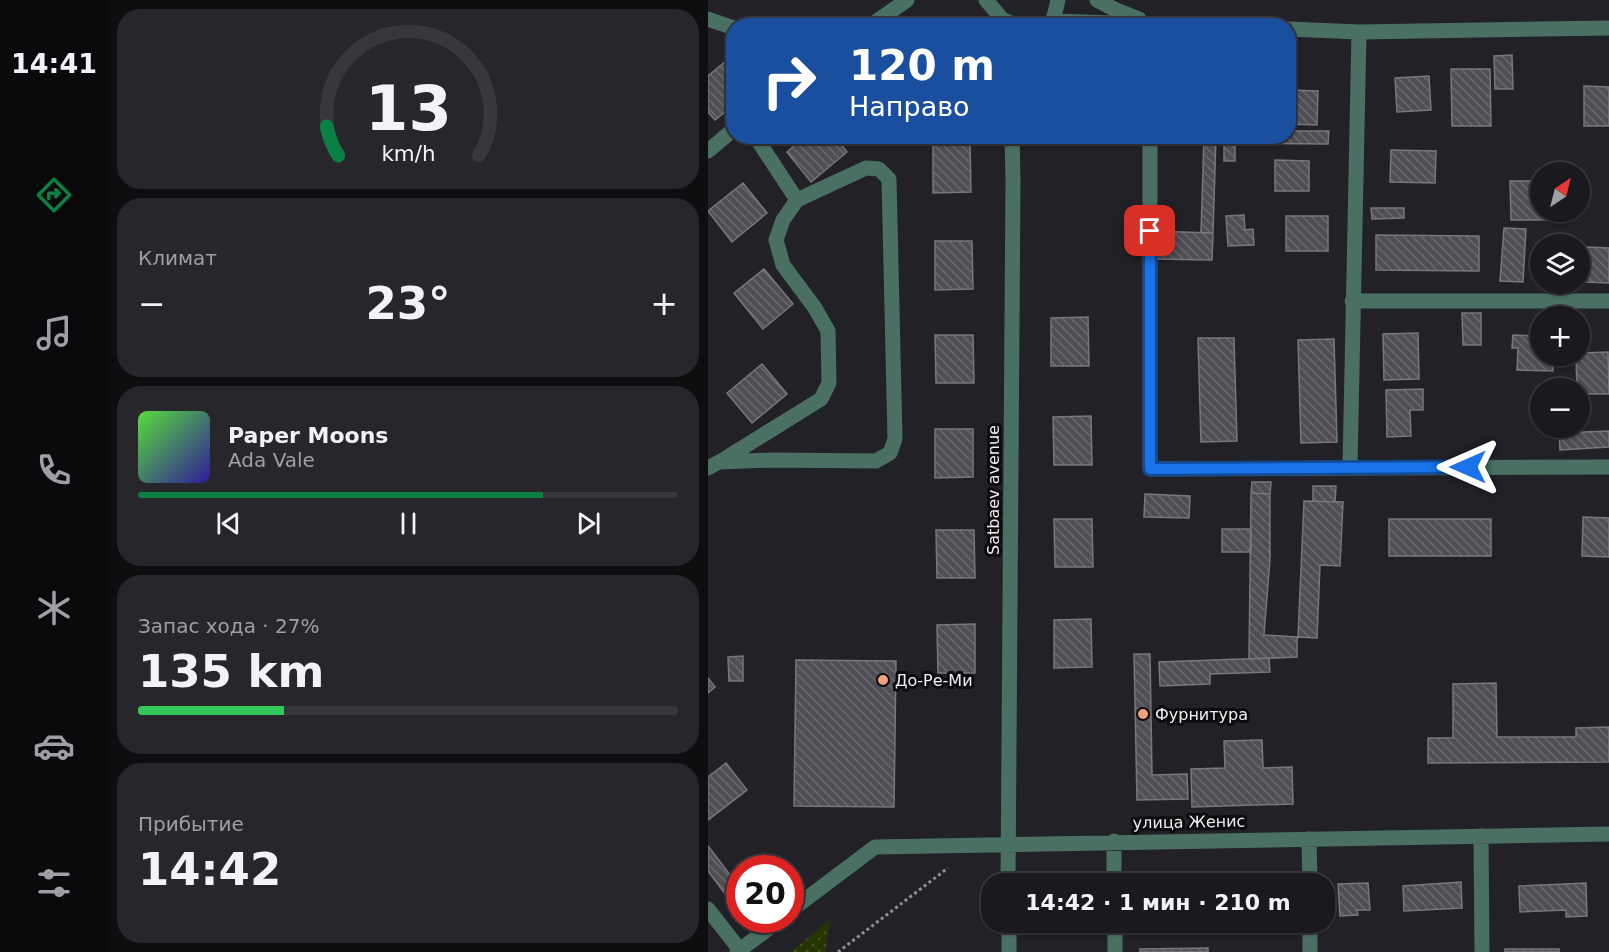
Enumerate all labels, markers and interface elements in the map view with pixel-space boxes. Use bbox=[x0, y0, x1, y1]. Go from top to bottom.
text: 120 m bbox=[849, 41, 995, 90]
icon: right bbox=[750, 42, 828, 120]
text: 14:41 bbox=[11, 48, 97, 79]
text: 13 bbox=[365, 72, 451, 145]
text: Направо bbox=[849, 91, 970, 122]
text: km/h bbox=[381, 141, 435, 166]
north arrow bbox=[1530, 162, 1590, 222]
map controls bbox=[1530, 162, 1590, 438]
icon: directions bbox=[33, 174, 75, 216]
pin bbox=[1124, 205, 1175, 256]
icon: arrive bbox=[1133, 214, 1166, 247]
button: layers bbox=[1530, 234, 1590, 294]
text: Климат bbox=[138, 246, 217, 270]
text: 23° bbox=[365, 277, 451, 330]
text: − bbox=[138, 284, 166, 323]
text: + bbox=[650, 284, 678, 323]
button: + bbox=[1530, 306, 1590, 366]
icon: music bbox=[33, 312, 75, 354]
button: − bbox=[1530, 378, 1590, 438]
text: Paper Moons bbox=[228, 423, 388, 448]
street label: Satbaev avenue bbox=[984, 425, 1003, 555]
position arrow bbox=[1436, 435, 1500, 499]
text: Ada Vale bbox=[228, 448, 315, 472]
icon: phone bbox=[33, 449, 75, 491]
icon: previous bbox=[212, 507, 245, 540]
icon: pause bbox=[392, 507, 425, 540]
icon: next bbox=[572, 507, 605, 540]
icon: climate bbox=[33, 587, 75, 629]
text: Запас хода · 27% bbox=[138, 614, 319, 638]
text: 135 km bbox=[138, 645, 324, 698]
place label: До-Ре-Ми bbox=[895, 671, 973, 690]
marker: До-Ре-Ми bbox=[876, 673, 890, 687]
place label: Фурнитура bbox=[1155, 705, 1248, 724]
marker: Фурнитура bbox=[1136, 707, 1150, 721]
icon: car bbox=[33, 725, 75, 767]
text: Прибытие bbox=[138, 812, 244, 836]
street label: улица Женис bbox=[1133, 812, 1245, 832]
text: 14:42 bbox=[138, 843, 281, 896]
speed limit sign: 20 bbox=[726, 855, 804, 933]
icon: filters bbox=[33, 862, 75, 904]
text: 14:42 · 1 мин · 210 m bbox=[1025, 890, 1291, 915]

